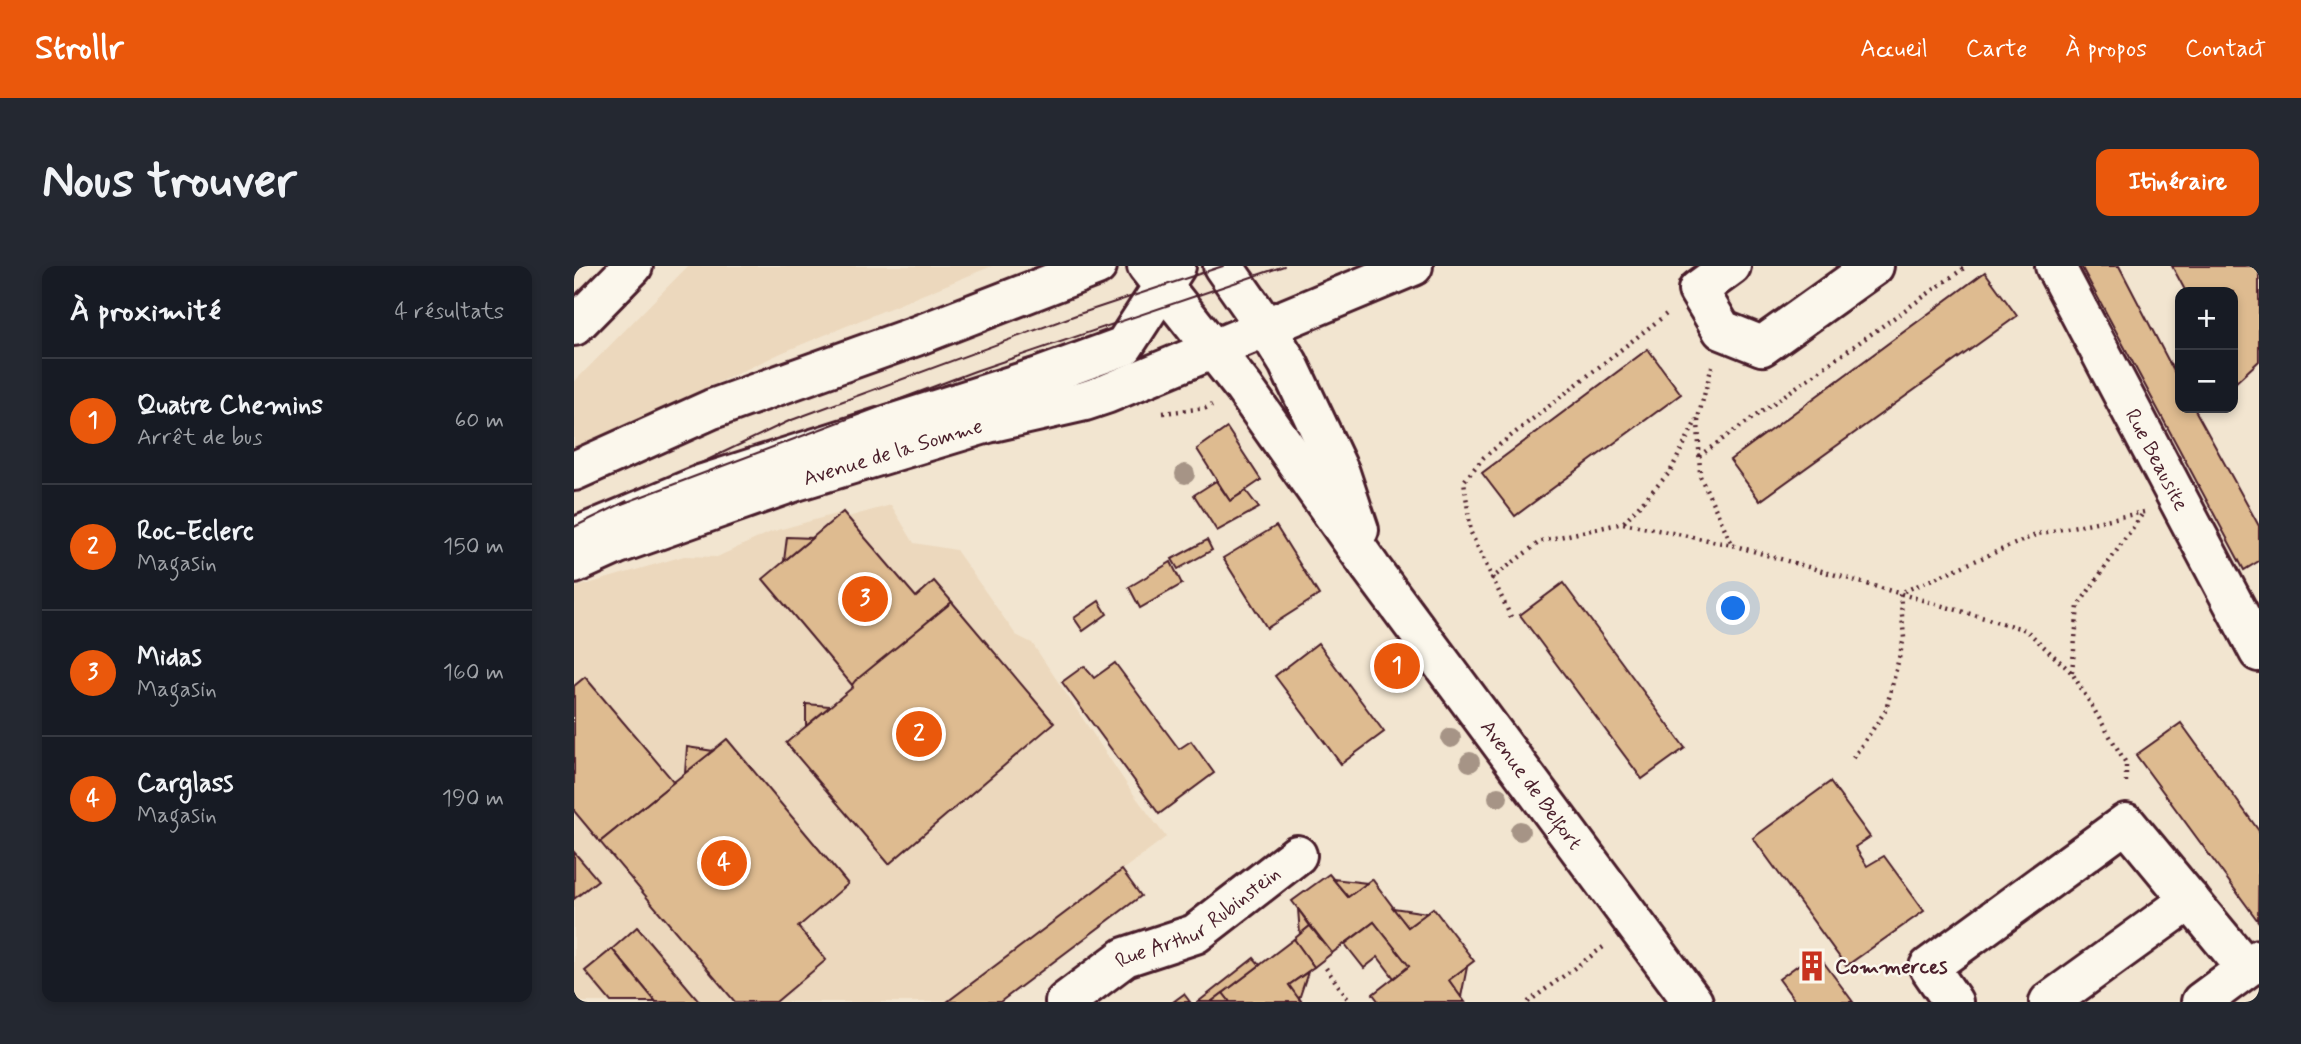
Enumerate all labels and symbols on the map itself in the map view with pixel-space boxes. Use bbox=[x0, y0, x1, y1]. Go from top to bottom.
street label: Rue Beausite bbox=[2118, 404, 2195, 516]
street label: Avenue de la Somme bbox=[800, 412, 986, 493]
pin: 3 bbox=[842, 573, 888, 625]
your location bbox=[1716, 591, 1750, 625]
pin: 1 bbox=[1374, 640, 1420, 692]
pin: 2 bbox=[896, 708, 942, 760]
street label: Avenue de Belfort bbox=[1473, 715, 1589, 856]
pin: 4 bbox=[701, 837, 747, 889]
street label: Rue Arthur Rubinstein bbox=[1109, 860, 1286, 975]
building icon: Commerces bbox=[1795, 949, 1829, 983]
place label: Commerces bbox=[1835, 953, 1948, 981]

